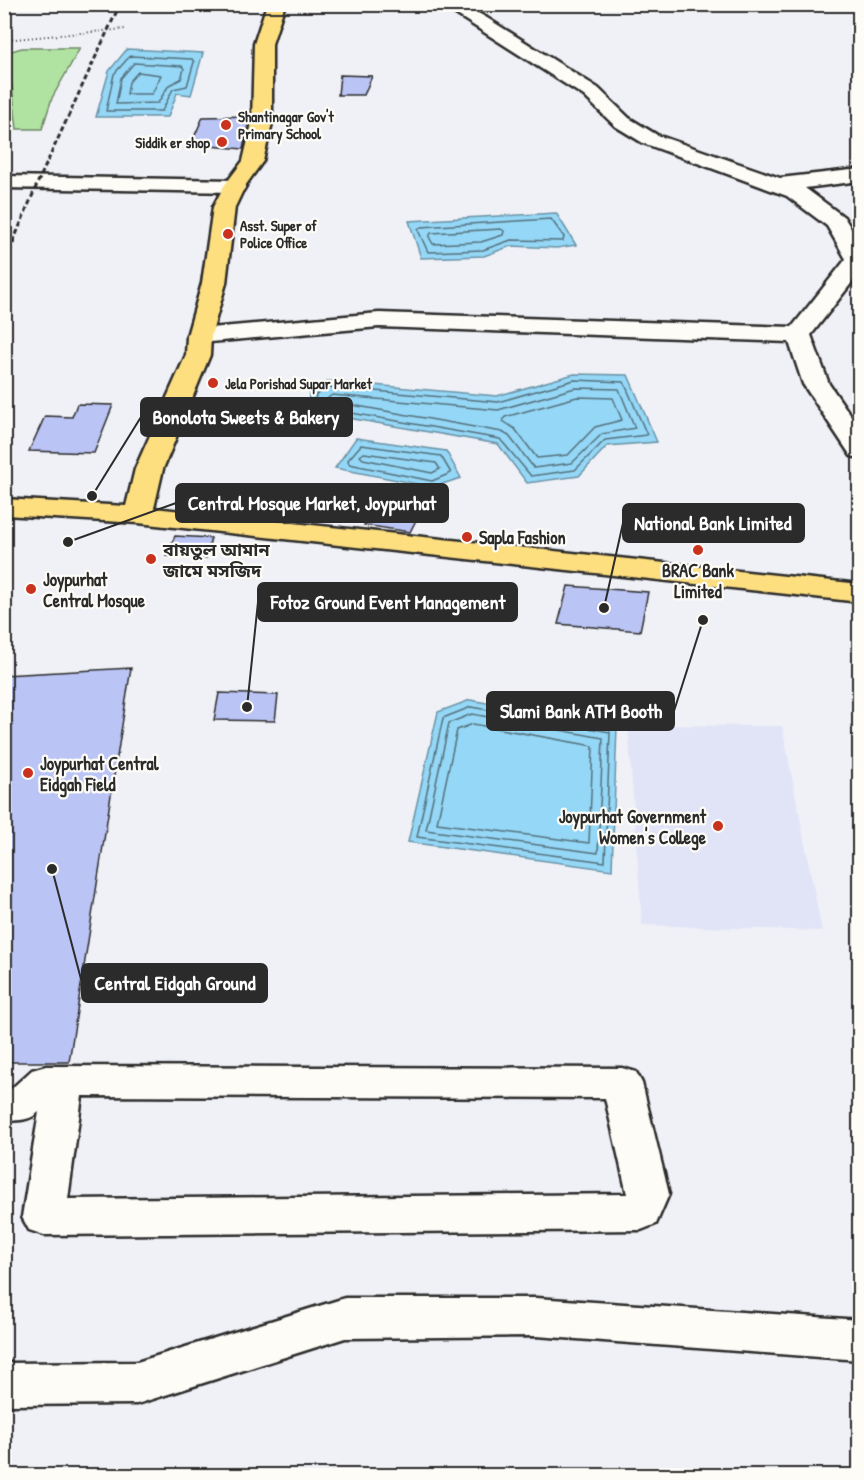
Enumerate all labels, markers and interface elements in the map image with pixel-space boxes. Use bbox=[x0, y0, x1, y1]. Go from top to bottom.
place label: Shantinagar Gov't Primary School bbox=[238, 106, 335, 145]
marker: Shantinagar Gov't Primary School bbox=[219, 118, 233, 132]
place label: Siddik er shop bbox=[135, 132, 211, 154]
marker: Siddik er shop bbox=[215, 135, 229, 149]
place label: Asst. Super of Police Office bbox=[240, 215, 317, 253]
marker: Asst. Super of Police Office bbox=[221, 227, 235, 241]
place label: Jela Porishad Supar Market bbox=[225, 373, 373, 395]
marker: Jela Porishad Supar Market bbox=[206, 376, 220, 390]
callout: Bonolota Sweets & Bakery bbox=[141, 398, 352, 436]
text: Bonolota Sweets & Bakery bbox=[152, 403, 340, 431]
callout: Central Mosque Market, Joypurhat bbox=[176, 484, 448, 522]
text: Central Mosque Market, Joypurhat bbox=[188, 489, 437, 517]
callout: National Bank Limited bbox=[623, 504, 804, 542]
text: National Bank Limited bbox=[634, 509, 792, 536]
place label: Sapla Fashion bbox=[479, 525, 566, 551]
marker: Sapla Fashion bbox=[460, 530, 474, 544]
place label: বায়তুল আমান জামে মসজিদ bbox=[162, 537, 270, 583]
marker: BRAC Bank Limited bbox=[691, 543, 705, 557]
marker: বায়তুল আমান জামে মসজিদ bbox=[144, 552, 158, 566]
place label: BRAC Bank Limited bbox=[662, 558, 734, 604]
place label: Joypurhat Central Mosque bbox=[43, 567, 146, 614]
marker: Joypurhat Central Mosque bbox=[24, 582, 38, 596]
callout: Fotoz Ground Event Management bbox=[258, 583, 517, 621]
text: Fotoz Ground Event Management bbox=[270, 588, 506, 616]
callout: Slami Bank ATM Booth bbox=[487, 692, 674, 730]
text: Slami Bank ATM Booth bbox=[500, 697, 663, 724]
place label: Joypurhat Central Eidgah Field bbox=[40, 751, 160, 798]
marker: Joypurhat Central Eidgah Field bbox=[21, 766, 35, 780]
place label: Joypurhat Government Women's College bbox=[559, 804, 707, 851]
marker: Joypurhat Government Women's College bbox=[711, 819, 725, 833]
callout: Central Eidgah Ground bbox=[82, 964, 267, 1002]
text: Central Eidgah Ground bbox=[94, 969, 256, 997]

